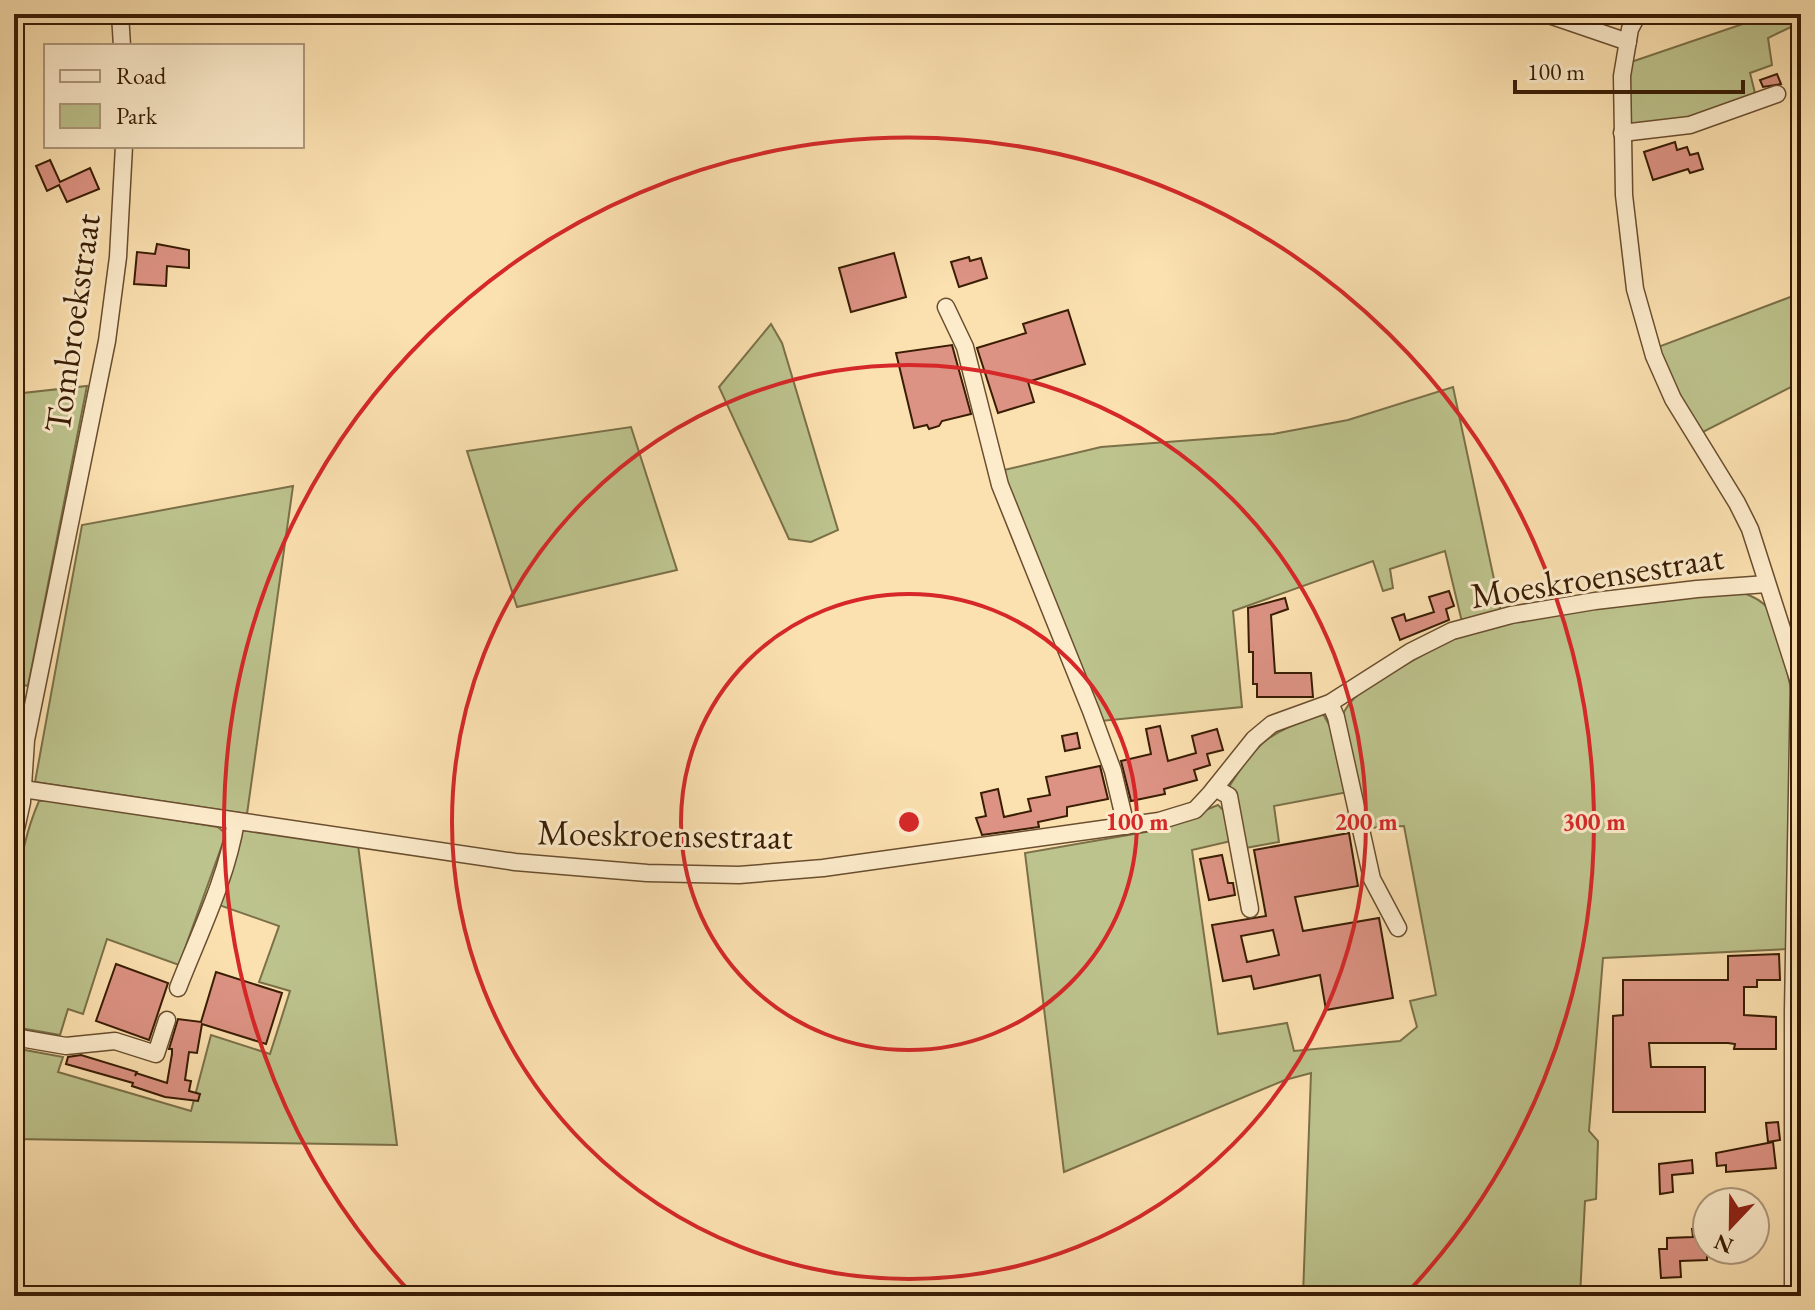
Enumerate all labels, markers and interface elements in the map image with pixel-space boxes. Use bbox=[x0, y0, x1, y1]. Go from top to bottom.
legend bbox=[44, 44, 304, 148]
scale bar bbox=[1515, 44, 1743, 94]
text: 100 m bbox=[1527, 56, 1585, 87]
text: Road bbox=[116, 60, 167, 91]
text: Park bbox=[116, 100, 158, 131]
street label: Tombroekstraat bbox=[33, 210, 111, 435]
street label: Moeskroensestraat bbox=[1467, 533, 1728, 619]
text: 100 m bbox=[1105, 806, 1169, 837]
text: 200 m bbox=[1334, 806, 1398, 837]
text: 300 m bbox=[1562, 806, 1626, 837]
street label: Moeskroensestraat bbox=[537, 808, 794, 860]
centre of rings bbox=[895, 808, 923, 836]
north arrow bbox=[1691, 1186, 1771, 1266]
text: N bbox=[1710, 1227, 1737, 1261]

